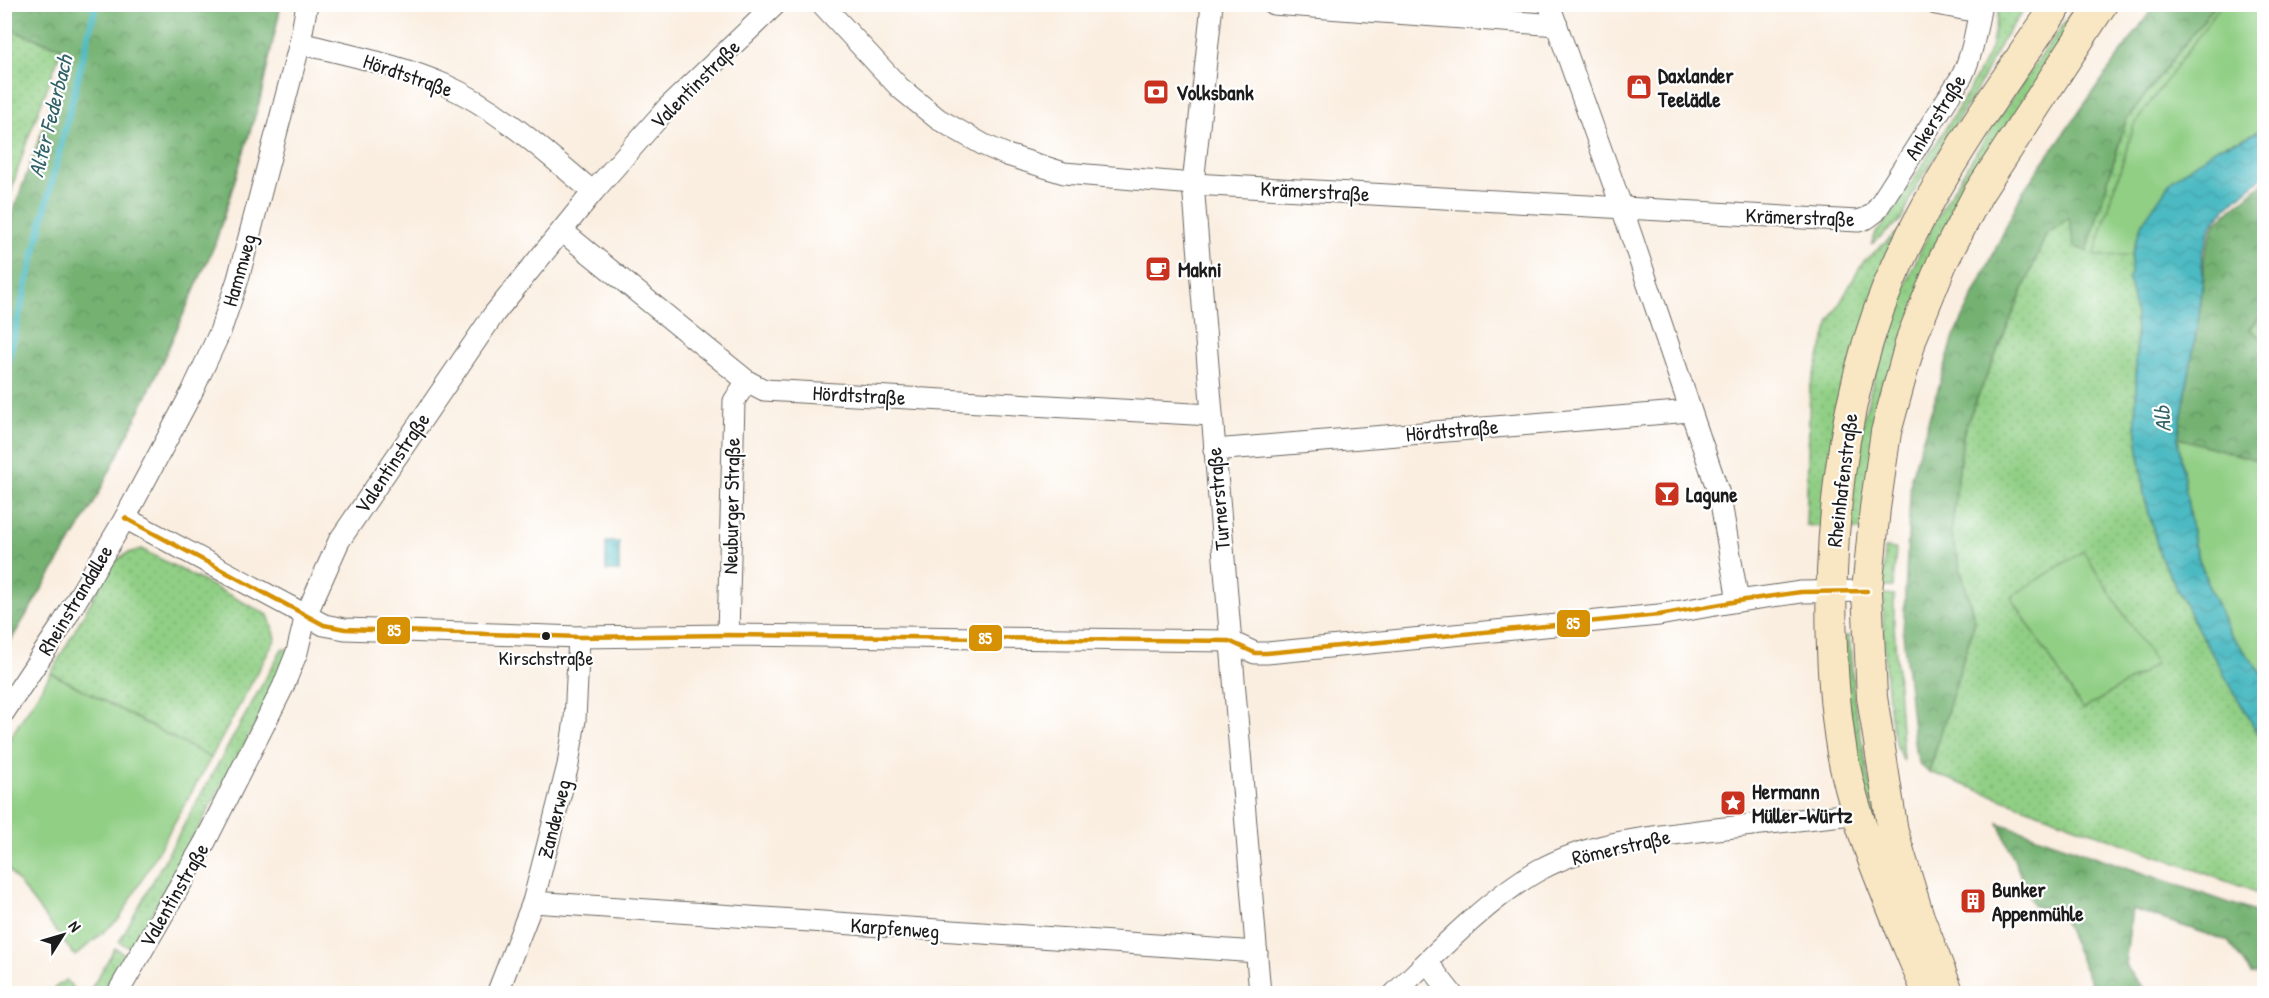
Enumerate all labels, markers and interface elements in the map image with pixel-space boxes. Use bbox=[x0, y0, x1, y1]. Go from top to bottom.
street label: Valentinstraße bbox=[644, 33, 746, 135]
street label: Hördtstraße bbox=[359, 46, 457, 104]
water label: Alter Federbach bbox=[20, 50, 80, 180]
place label: Daxlander Teelädle bbox=[1657, 61, 1734, 114]
street label: Ankerstraße bbox=[1897, 69, 1973, 165]
shop icon: Daxlander Teelädle bbox=[1624, 72, 1654, 102]
bank icon: Volksbank bbox=[1141, 77, 1171, 107]
place label: Volksbank bbox=[1176, 78, 1254, 107]
street label: Krämerstraße bbox=[1260, 174, 1370, 208]
street label: Krämerstraße bbox=[1745, 201, 1855, 233]
street label: Hammweg bbox=[215, 230, 263, 310]
cafe icon: Makni bbox=[1143, 254, 1173, 284]
place label: Makni bbox=[1178, 255, 1222, 284]
street label: Hördtstraße bbox=[812, 378, 906, 412]
water label: Alb bbox=[2146, 403, 2178, 433]
street label: Valentinstraße bbox=[348, 407, 436, 519]
street label: Hördtstraße bbox=[1404, 412, 1500, 448]
street label: Rheinhafenstraße bbox=[1819, 412, 1865, 548]
street label: Neuburger Straße bbox=[715, 438, 747, 574]
street label: Turnerstraße bbox=[1199, 446, 1237, 552]
bar icon: Lagune bbox=[1652, 479, 1682, 509]
place label: Lagune bbox=[1686, 480, 1738, 510]
street label: Rheinstrandallee bbox=[31, 539, 119, 661]
line badge: 85 bbox=[1556, 609, 1591, 638]
text: 85 bbox=[1566, 612, 1580, 634]
line badge: 85 bbox=[376, 616, 411, 645]
text: 85 bbox=[387, 619, 401, 641]
line badge: 85 bbox=[968, 624, 1003, 652]
text: 85 bbox=[978, 627, 992, 649]
marker: Kirschstraße bbox=[540, 630, 552, 642]
place label: Kirschstraße bbox=[498, 644, 594, 671]
street label: Zanderweg bbox=[530, 776, 578, 862]
place label: Hermann Müller-Würtz bbox=[1752, 777, 1853, 830]
place icon: Hermann Müller-Würtz bbox=[1718, 788, 1748, 818]
street label: Römerstraße bbox=[1569, 822, 1673, 872]
street label: Valentinstraße bbox=[132, 838, 216, 952]
place label: Bunker Appenmühle bbox=[1992, 875, 2084, 929]
building icon: Bunker Appenmühle bbox=[1958, 886, 1988, 916]
north arrow bbox=[33, 905, 93, 965]
street label: Karpfenweg bbox=[850, 910, 940, 946]
text: N bbox=[64, 916, 87, 936]

